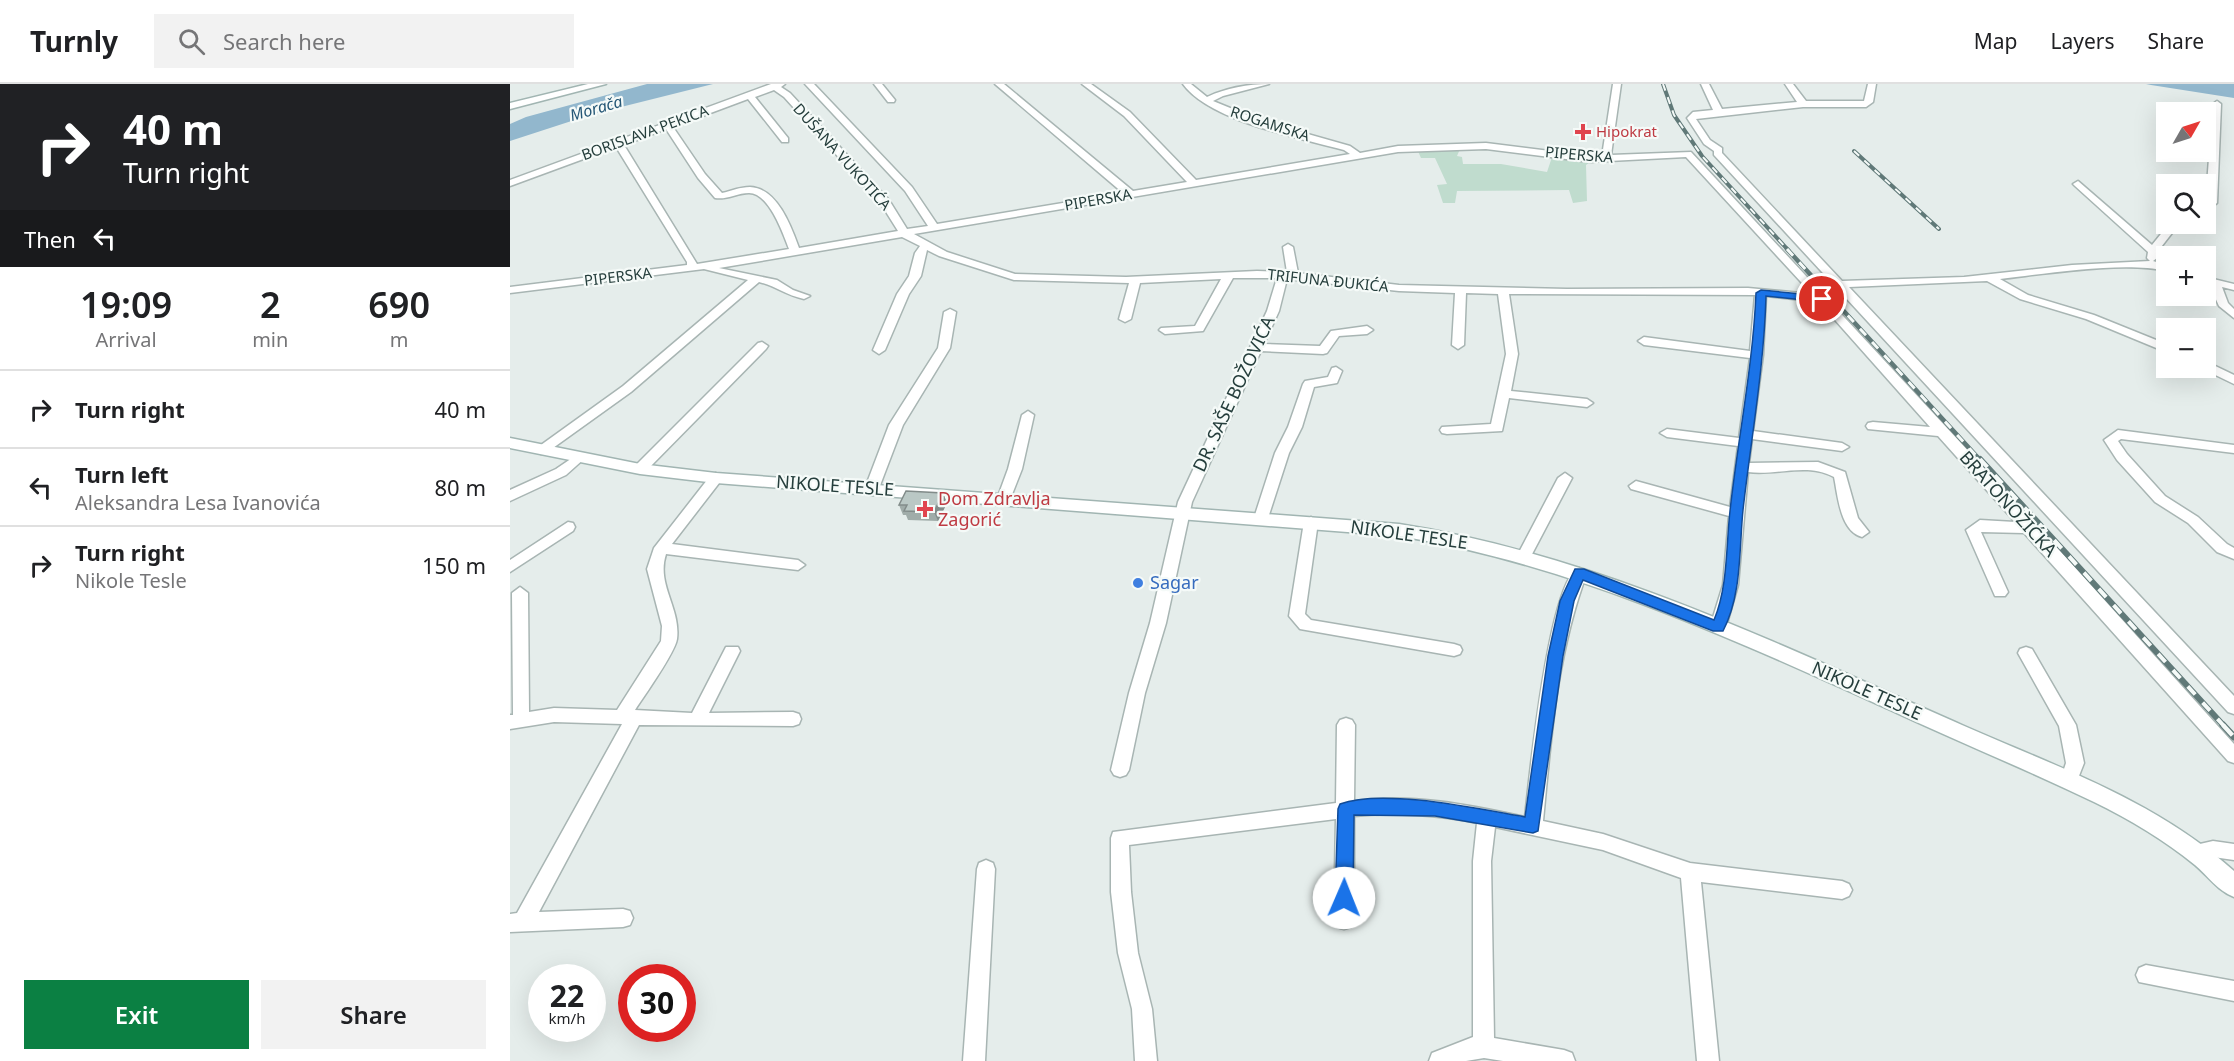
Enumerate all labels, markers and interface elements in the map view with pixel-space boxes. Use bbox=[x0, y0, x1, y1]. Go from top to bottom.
search box bbox=[154, 14, 574, 68]
text: Turnly bbox=[30, 22, 118, 60]
icon: search bbox=[175, 25, 208, 58]
text: Search here bbox=[223, 26, 345, 56]
text: Map bbox=[1974, 27, 2018, 55]
text: Layers bbox=[2051, 27, 2115, 55]
text: Share bbox=[2148, 27, 2204, 55]
water label: Morača bbox=[567, 90, 625, 126]
street label: DUŠANA VUKOTIĆA bbox=[789, 99, 896, 214]
text: 40 m bbox=[123, 100, 223, 157]
street label: BORISLAVA PEKICA bbox=[578, 100, 711, 164]
street label: ROGAMSKA bbox=[1228, 101, 1313, 145]
north arrow bbox=[2156, 102, 2216, 162]
map controls bbox=[2156, 102, 2216, 378]
icon: right bbox=[24, 108, 102, 186]
place label: Hipokrat bbox=[1596, 121, 1658, 141]
marker: Hipokrat bbox=[1574, 123, 1592, 141]
street label: PIPERSKA bbox=[1544, 141, 1614, 167]
text: Turn right bbox=[123, 154, 249, 191]
button: search bbox=[2156, 174, 2216, 234]
street label: PIPERSKA bbox=[1063, 183, 1133, 215]
icon: left bbox=[88, 222, 121, 255]
text: Then bbox=[24, 224, 76, 254]
button: + bbox=[2156, 246, 2216, 306]
street label: PIPERSKA bbox=[583, 262, 653, 290]
street label: TRIFUNA ĐUKIĆA bbox=[1267, 264, 1390, 296]
pin bbox=[1796, 273, 1847, 324]
text: 19:09 bbox=[80, 280, 172, 329]
text: 2 bbox=[260, 280, 281, 329]
text: 690 bbox=[368, 280, 430, 329]
icon: arrive bbox=[1805, 282, 1838, 315]
street label: DR. SAŠE BOŽOVIĆA bbox=[1186, 311, 1280, 475]
button: − bbox=[2156, 318, 2216, 378]
text: Arrival bbox=[96, 326, 157, 353]
text: min bbox=[252, 326, 288, 353]
text: m bbox=[390, 326, 409, 353]
icon: right bbox=[24, 393, 57, 426]
text: Turn right bbox=[75, 394, 185, 424]
text: 40 m bbox=[435, 394, 486, 424]
street label: BRATONOŽIĆKA bbox=[1955, 445, 2063, 562]
text: Turn left bbox=[75, 459, 169, 489]
street label: NIKOLE TESLE bbox=[775, 469, 895, 501]
icon: left bbox=[24, 471, 57, 504]
text: 80 m bbox=[435, 472, 486, 502]
place label: Dom Zdravlja Zagorić bbox=[938, 486, 1051, 531]
text: Aleksandra Lesa Ivanovića bbox=[75, 489, 321, 516]
marker: Dom Zdravlja Zagorić bbox=[916, 500, 934, 518]
street label: NIKOLE TESLE bbox=[1349, 514, 1469, 554]
text: Turn right bbox=[75, 537, 185, 567]
icon: right bbox=[24, 549, 57, 582]
text: 150 m bbox=[422, 550, 486, 580]
text: Nikole Tesle bbox=[75, 567, 187, 594]
place label: Sagar bbox=[1150, 570, 1199, 594]
marker: Sagar bbox=[1131, 576, 1145, 590]
street label: NIKOLE TESLE bbox=[1809, 655, 1926, 725]
position arrow bbox=[1312, 866, 1376, 930]
speed limit sign: 30 bbox=[618, 964, 696, 1042]
text: 22 bbox=[550, 975, 584, 1016]
button: Exit bbox=[24, 980, 249, 1049]
button: Share bbox=[261, 980, 486, 1049]
text: km/h bbox=[549, 1008, 585, 1028]

